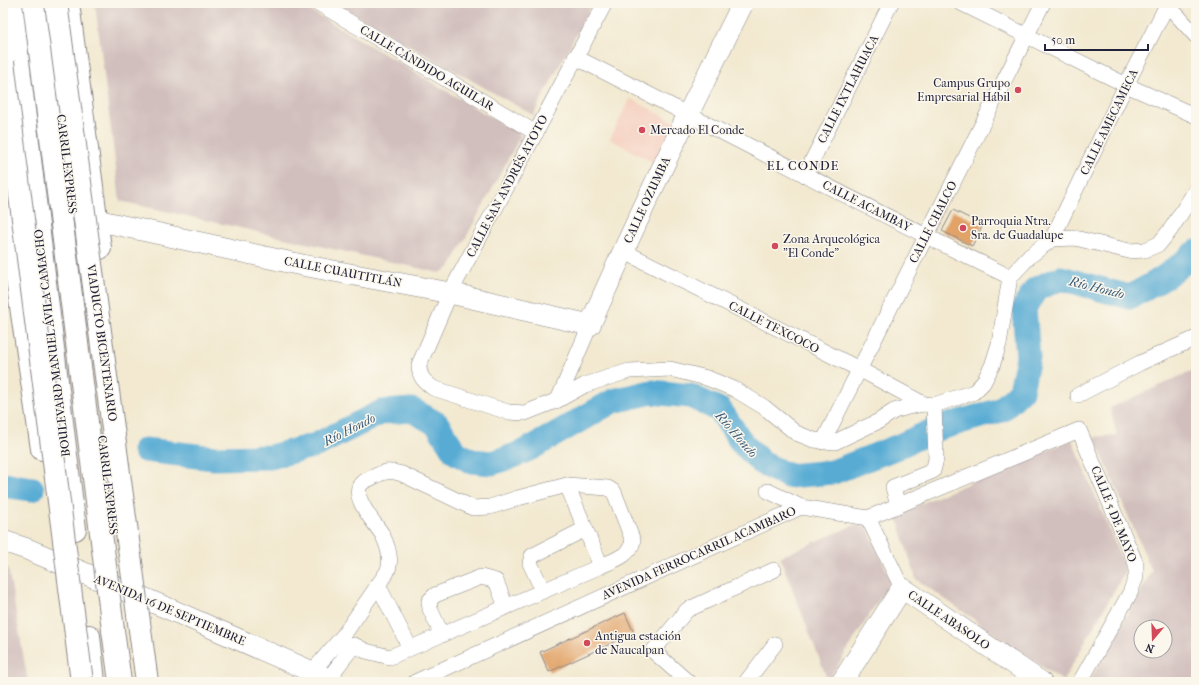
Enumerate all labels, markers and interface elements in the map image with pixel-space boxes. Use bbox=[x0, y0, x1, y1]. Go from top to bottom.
street label: CALLE CÁNDIDO AGUILAR bbox=[357, 21, 498, 114]
scale bar bbox=[1045, 26, 1148, 52]
street label: CALLE IXTLAHUACA bbox=[815, 32, 882, 146]
text: 50 m bbox=[1051, 33, 1075, 47]
street label: CALLE AMECAMECA bbox=[1077, 66, 1141, 177]
place label: Campus Grupo Empresarial Hábil bbox=[917, 76, 1011, 104]
marker: Campus Grupo Empresarial Hábil bbox=[1013, 85, 1023, 95]
street label: CALLE SAN ANDRÉS ATOTO bbox=[463, 112, 551, 260]
street label: CARRIL EXPRESS bbox=[54, 113, 80, 215]
place label: Mercado El Conde bbox=[650, 123, 745, 137]
marker: Mercado El Conde bbox=[637, 125, 647, 135]
street label: CALLE OZUMBA bbox=[621, 154, 673, 245]
district label: EL CONDE bbox=[767, 158, 839, 173]
street label: CALLE ACAMBAY bbox=[820, 178, 915, 235]
street label: CALLE CHALCO bbox=[906, 179, 960, 265]
place label: Parroquia Ntra. Sra. de Guadalupe bbox=[971, 214, 1063, 242]
marker: Parroquia Ntra. Sra. de Guadalupe bbox=[958, 223, 968, 233]
street label: BOULEVARD MANUEL ÁVILA CAMACHO bbox=[30, 228, 73, 458]
place label: Zona Arqueológica "El Conde" bbox=[783, 232, 880, 260]
marker: Zona Arqueológica "El Conde" bbox=[770, 241, 780, 251]
street label: CALLE CUAUTITLÁN bbox=[283, 253, 403, 290]
street label: VIADUCTO BICENTENARIO bbox=[84, 263, 120, 422]
water label: Río Hondo bbox=[1067, 273, 1126, 302]
street label: CALLE TEXCOCO bbox=[726, 298, 822, 356]
water label: Río Hondo bbox=[712, 407, 761, 461]
water label: Río Hondo bbox=[320, 410, 378, 449]
street label: CARRIL EXPRESS bbox=[95, 434, 121, 536]
street label: CALLE 5 DE MAYO bbox=[1088, 464, 1140, 564]
street label: AVENIDA FERROCARRIL ACAMBARO bbox=[599, 504, 798, 603]
street label: AVENIDA 16 DE SEPTIEMBRE bbox=[91, 571, 248, 648]
street label: CALLE ABASOLO bbox=[905, 587, 993, 653]
north arrow bbox=[1133, 619, 1173, 659]
place label: Antigua estación de Naucalpan bbox=[594, 629, 681, 657]
marker: Antigua estación de Naucalpan bbox=[582, 638, 592, 648]
text: N bbox=[1143, 640, 1156, 655]

